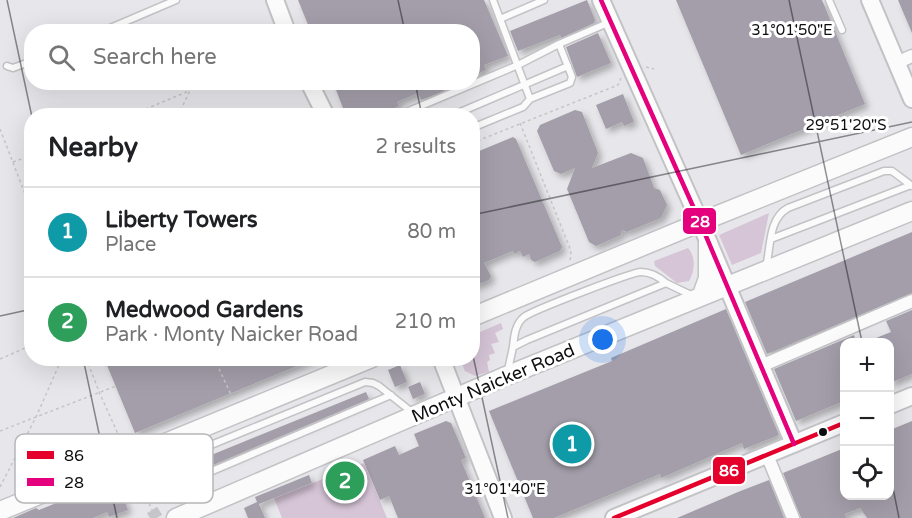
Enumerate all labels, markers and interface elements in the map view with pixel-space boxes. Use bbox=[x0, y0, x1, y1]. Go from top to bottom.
text: 31°01'50"E bbox=[751, 21, 833, 39]
search box bbox=[24, 24, 480, 90]
icon: search bbox=[45, 41, 78, 74]
text: Search here bbox=[93, 44, 217, 70]
text: 29°51'20"S bbox=[806, 116, 886, 134]
text: Nearby bbox=[48, 132, 138, 163]
text: 2 results bbox=[376, 135, 456, 159]
text: Liberty Towers bbox=[105, 207, 258, 233]
line badge: 28 bbox=[682, 207, 717, 235]
text: 28 bbox=[690, 212, 710, 232]
text: 1 bbox=[61, 220, 74, 244]
text: 80 m bbox=[407, 220, 456, 244]
text: Place bbox=[105, 233, 156, 257]
text: Medwood Gardens bbox=[105, 297, 303, 323]
text: 2 bbox=[61, 310, 74, 334]
text: 210 m bbox=[395, 310, 456, 334]
text: Park · Monty Naicker Road bbox=[105, 323, 358, 347]
your location bbox=[588, 325, 617, 354]
map controls bbox=[840, 338, 894, 500]
button: + bbox=[840, 338, 894, 392]
street label: Monty Naicker Road bbox=[408, 339, 578, 427]
button: − bbox=[840, 392, 894, 446]
pin: 1 bbox=[552, 422, 592, 466]
unlabelled marker bbox=[817, 426, 829, 438]
legend bbox=[15, 434, 213, 503]
text: 86 bbox=[64, 446, 84, 466]
button: locate bbox=[840, 446, 894, 500]
line badge: 86 bbox=[712, 456, 746, 485]
pin: 2 bbox=[326, 458, 364, 504]
text: 86 bbox=[719, 461, 739, 481]
text: 28 bbox=[64, 473, 84, 493]
text: 31°01'40"E bbox=[464, 480, 546, 498]

